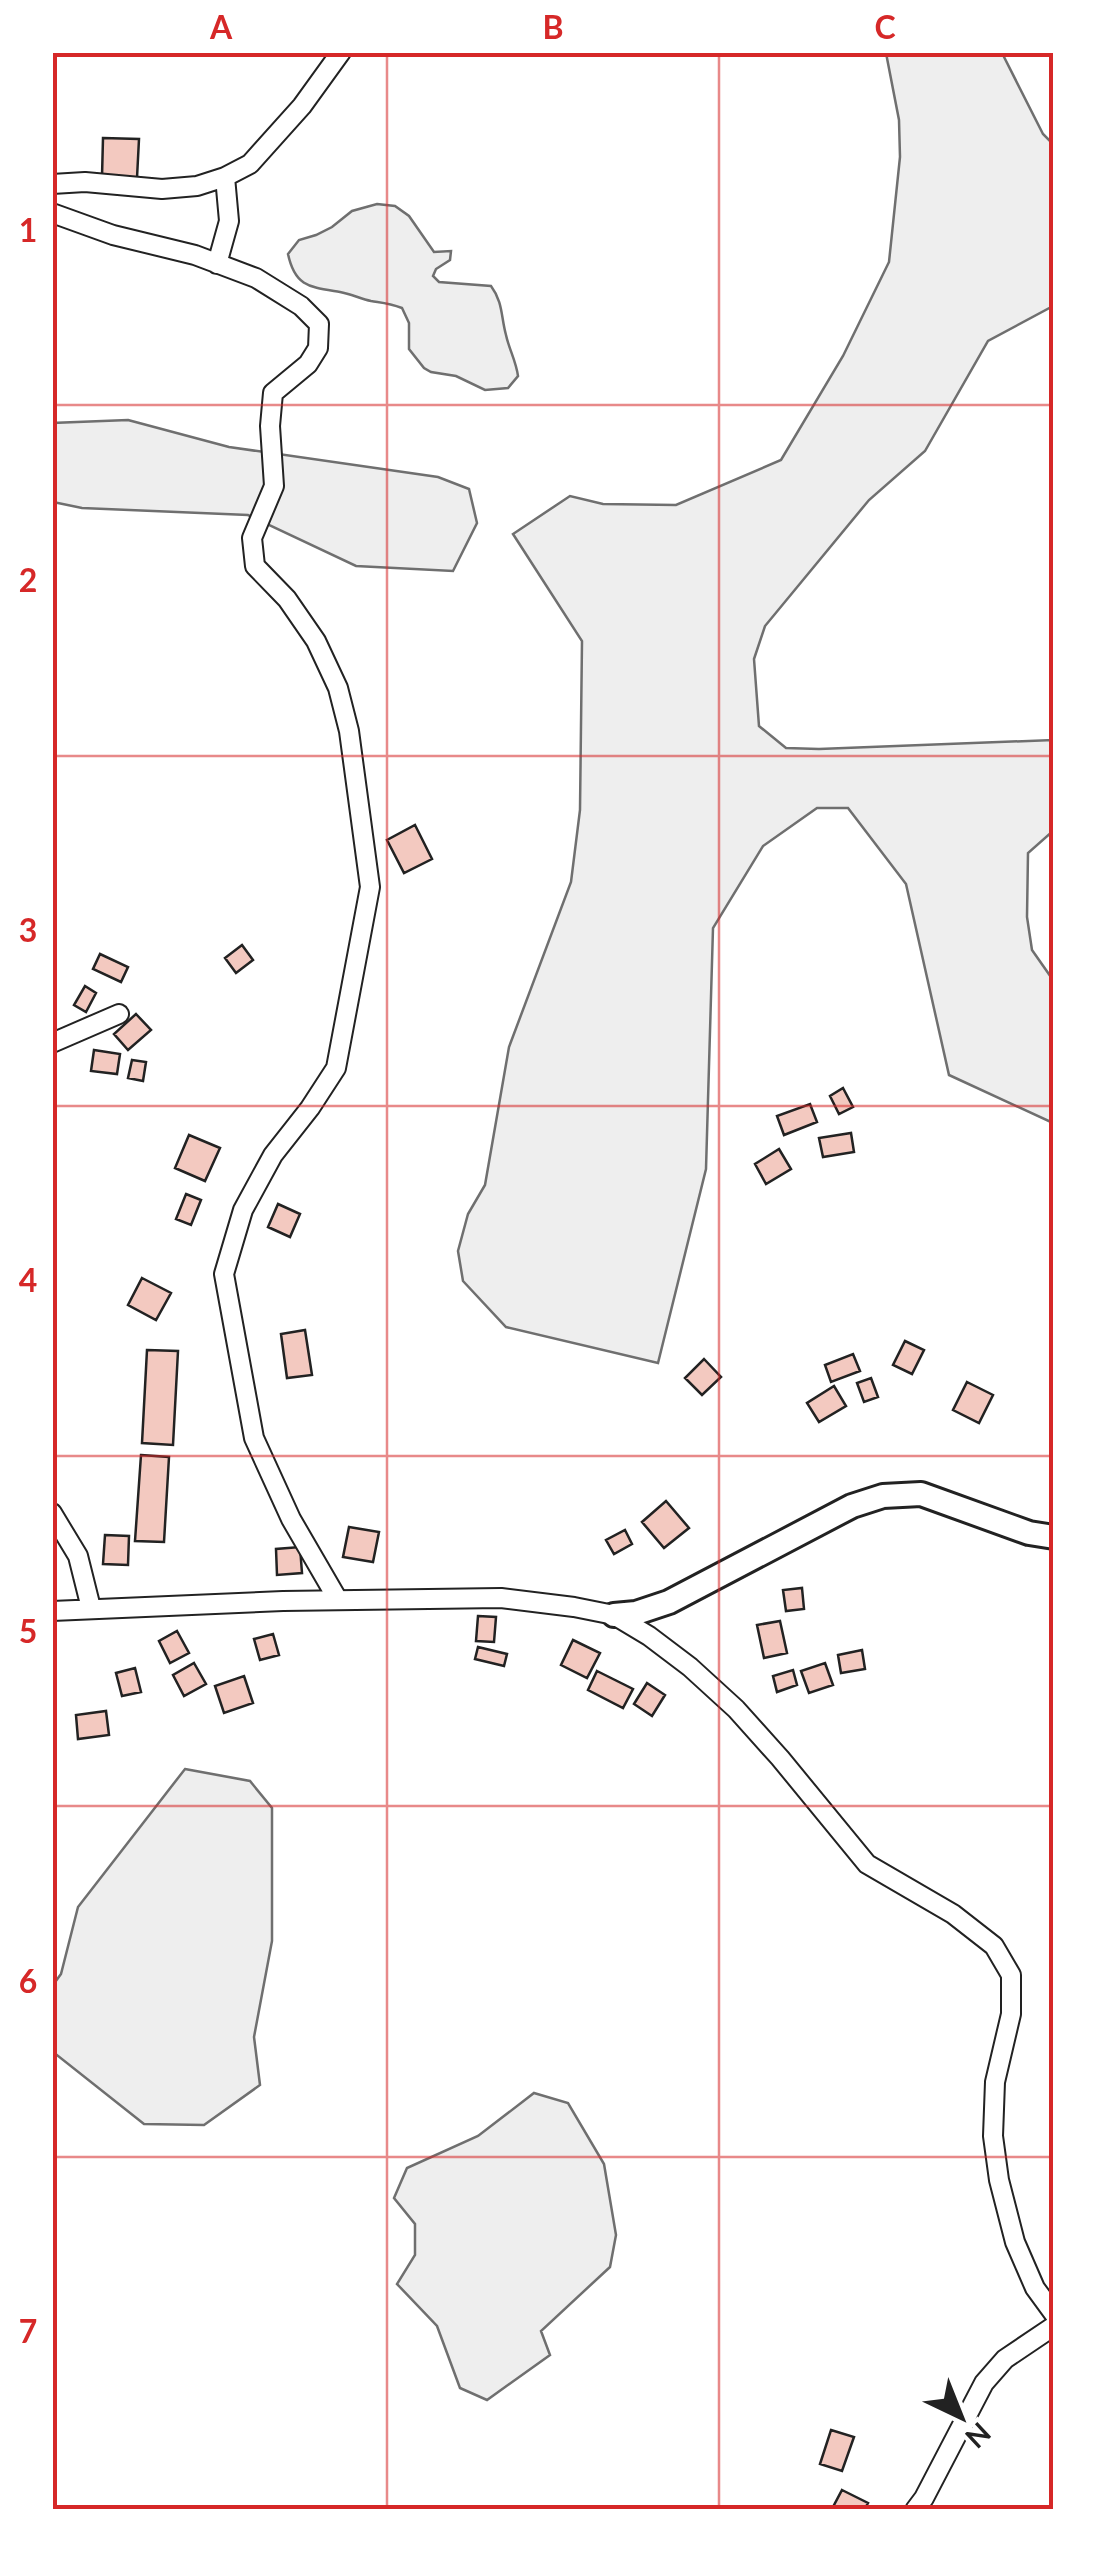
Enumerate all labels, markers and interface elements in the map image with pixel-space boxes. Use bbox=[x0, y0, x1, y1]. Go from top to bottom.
text: A bbox=[209, 7, 233, 46]
text: B bbox=[542, 7, 564, 46]
text: C bbox=[874, 7, 896, 46]
text: 1 bbox=[19, 210, 37, 249]
text: 2 bbox=[19, 560, 37, 599]
text: 3 bbox=[19, 910, 37, 949]
text: 4 bbox=[19, 1260, 37, 1299]
text: 5 bbox=[19, 1611, 37, 1650]
text: 6 bbox=[19, 1961, 37, 2000]
text: 7 bbox=[19, 2311, 37, 2350]
north arrow bbox=[911, 2367, 1011, 2467]
text: N bbox=[959, 2416, 998, 2456]

